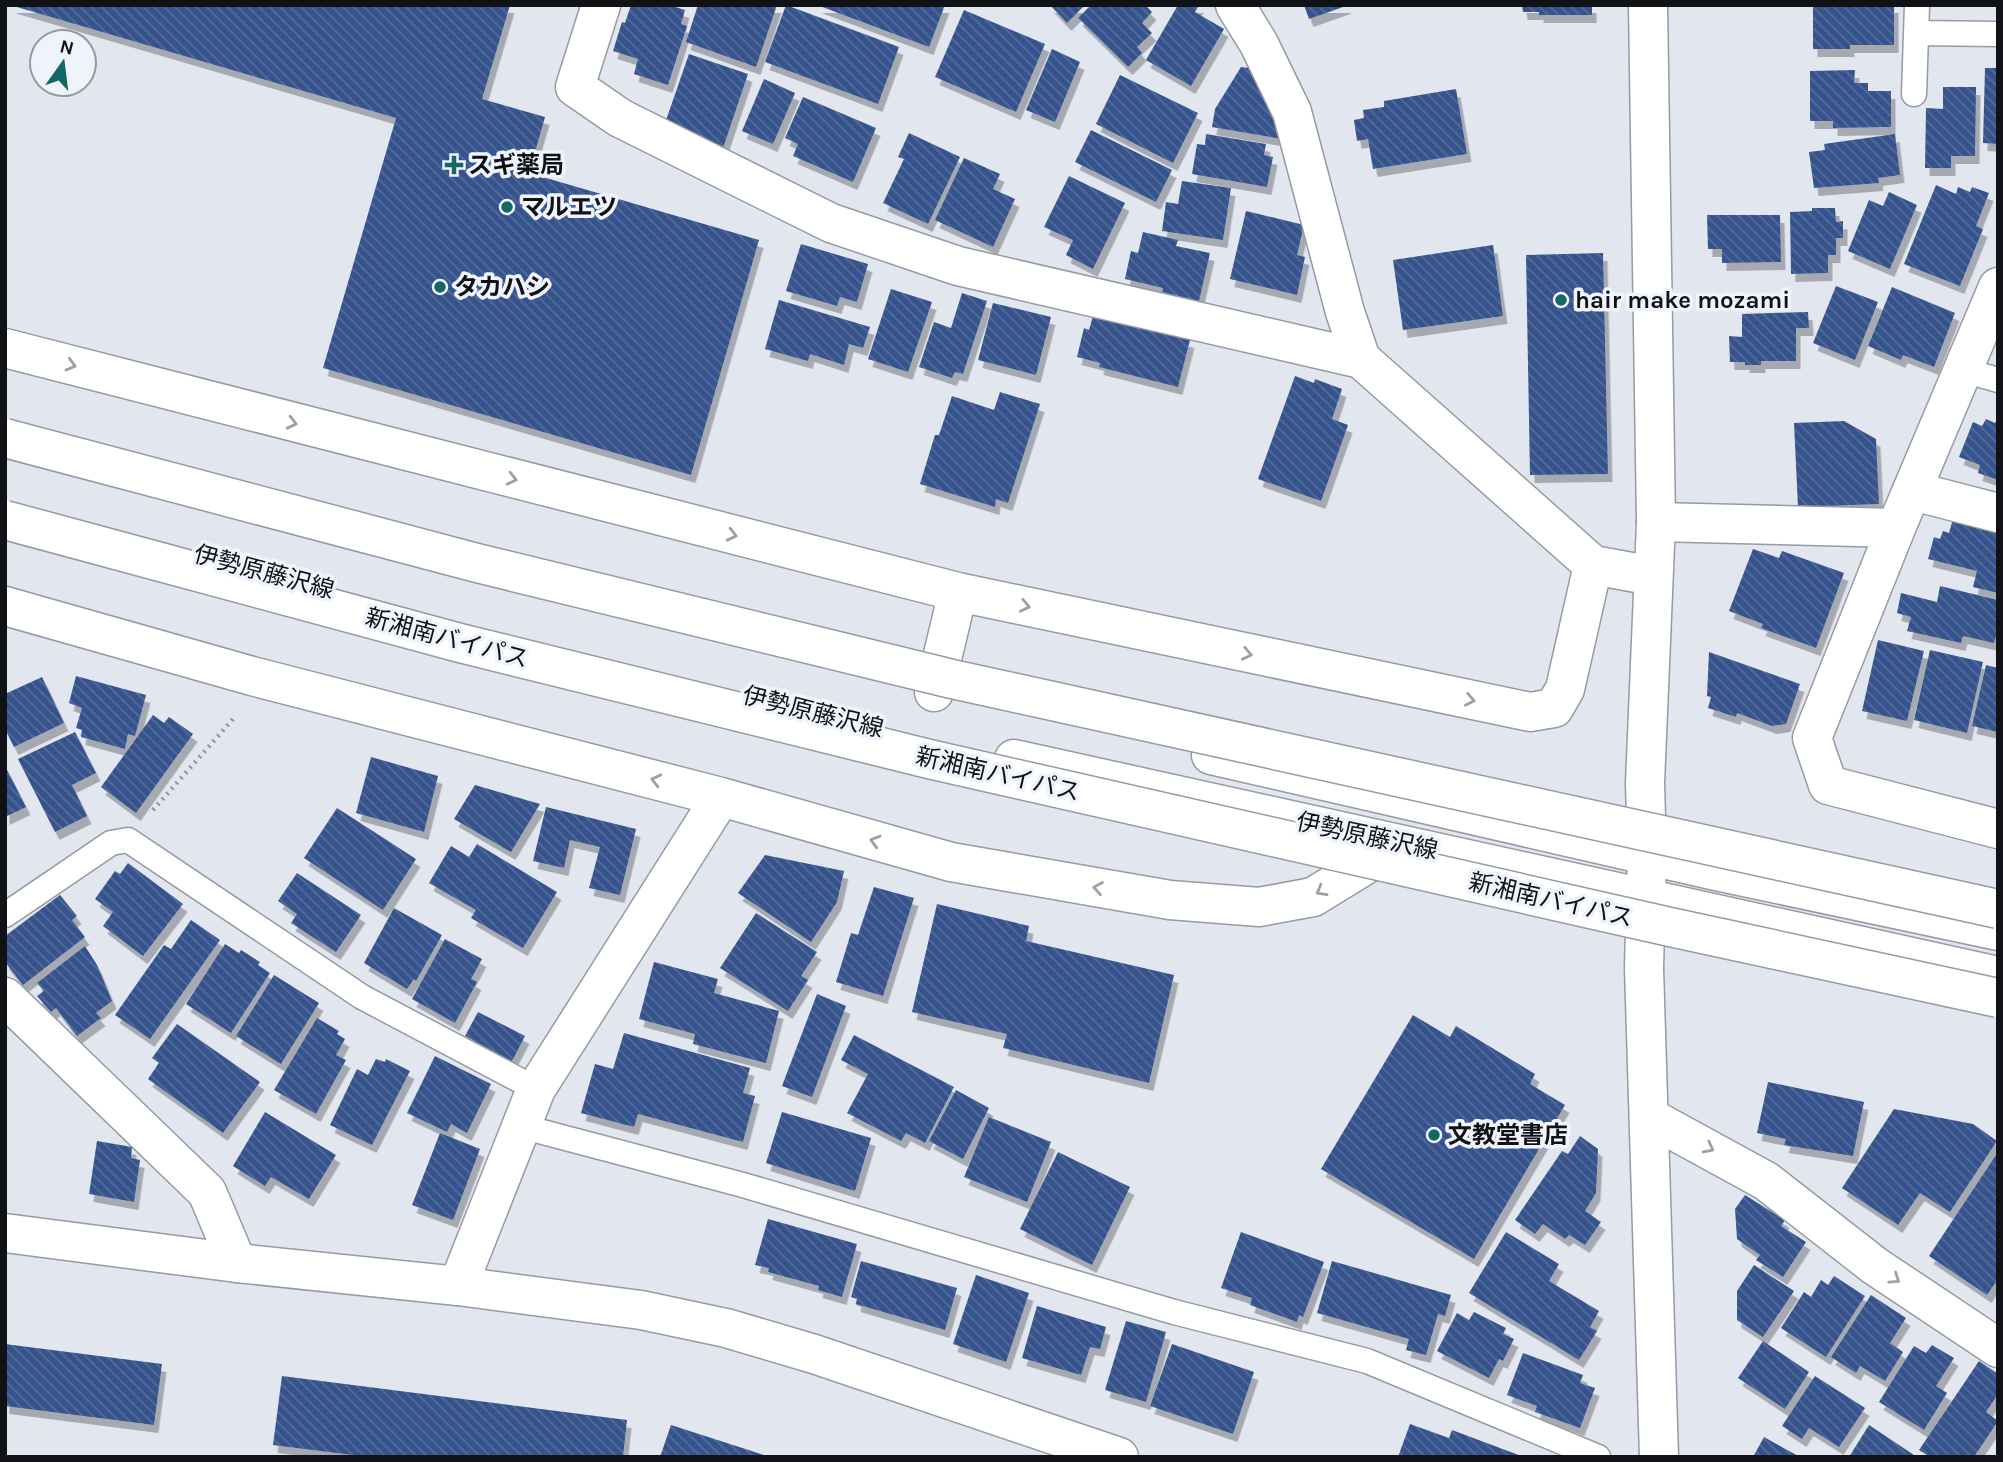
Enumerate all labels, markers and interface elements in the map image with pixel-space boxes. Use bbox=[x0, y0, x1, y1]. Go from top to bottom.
north arrow bbox=[28, 28, 98, 98]
text: N bbox=[58, 35, 76, 60]
place label: スギ薬局 bbox=[468, 151, 564, 179]
marker: スギ薬局 bbox=[446, 157, 462, 173]
place label: マルエツ bbox=[521, 193, 617, 221]
marker: マルエツ bbox=[499, 199, 515, 215]
place label: タカハシ bbox=[454, 273, 550, 301]
marker: タカハシ bbox=[432, 279, 448, 295]
place label: hair make mozami bbox=[1575, 286, 1790, 314]
marker: hair make mozami bbox=[1553, 292, 1569, 308]
one-way arrow bbox=[65, 357, 77, 372]
one-way arrow bbox=[285, 415, 297, 429]
one-way arrow bbox=[506, 471, 518, 485]
one-way arrow bbox=[726, 527, 738, 541]
street label: 伊勢原藤沢線 bbox=[191, 540, 337, 604]
one-way arrow bbox=[1019, 598, 1031, 613]
street label: 新湘南バイパス bbox=[362, 603, 532, 673]
one-way arrow bbox=[1241, 645, 1253, 660]
street label: 伊勢原藤沢線 bbox=[740, 681, 886, 743]
one-way arrow bbox=[1464, 691, 1476, 706]
street label: 新湘南バイパス bbox=[913, 742, 1083, 806]
one-way arrow bbox=[650, 774, 662, 788]
street label: 伊勢原藤沢線 bbox=[1294, 807, 1440, 865]
one-way arrow bbox=[870, 834, 882, 849]
street label: 新湘南バイパス bbox=[1466, 868, 1636, 932]
one-way arrow bbox=[1092, 881, 1104, 896]
one-way arrow bbox=[1316, 883, 1329, 896]
place label: 文教堂書店 bbox=[1448, 1121, 1568, 1149]
marker: 文教堂書店 bbox=[1426, 1127, 1442, 1143]
one-way arrow bbox=[1702, 1140, 1715, 1154]
one-way arrow bbox=[1887, 1271, 1900, 1283]

